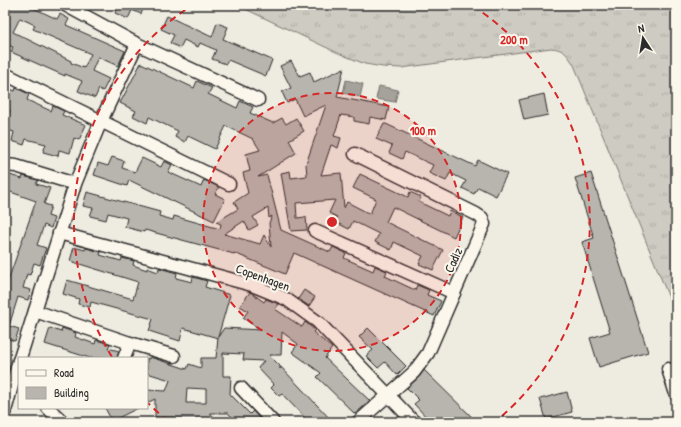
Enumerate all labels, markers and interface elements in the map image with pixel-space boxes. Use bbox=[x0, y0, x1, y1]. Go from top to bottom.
north arrow bbox=[623, 18, 663, 58]
text: N bbox=[637, 21, 645, 36]
text: 200 m bbox=[500, 31, 528, 48]
text: 100 m bbox=[410, 122, 436, 139]
centre of rings bbox=[325, 215, 339, 229]
street label: Cadiz bbox=[440, 244, 467, 275]
street label: Copenhagen bbox=[233, 259, 293, 295]
legend bbox=[18, 357, 148, 409]
text: Road bbox=[54, 364, 74, 381]
text: Building bbox=[54, 384, 89, 401]

